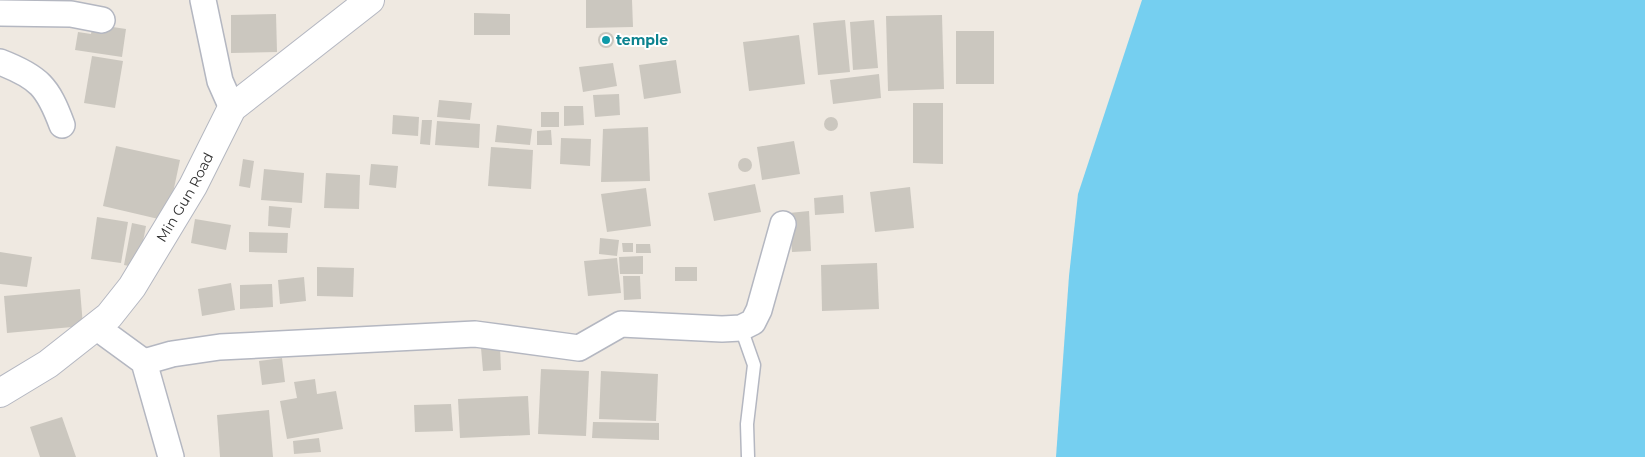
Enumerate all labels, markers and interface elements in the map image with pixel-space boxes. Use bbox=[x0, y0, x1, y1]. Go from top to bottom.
place label: temple bbox=[616, 31, 668, 49]
marker: temple bbox=[600, 34, 612, 46]
street label: Min Gun Road bbox=[152, 149, 217, 245]

